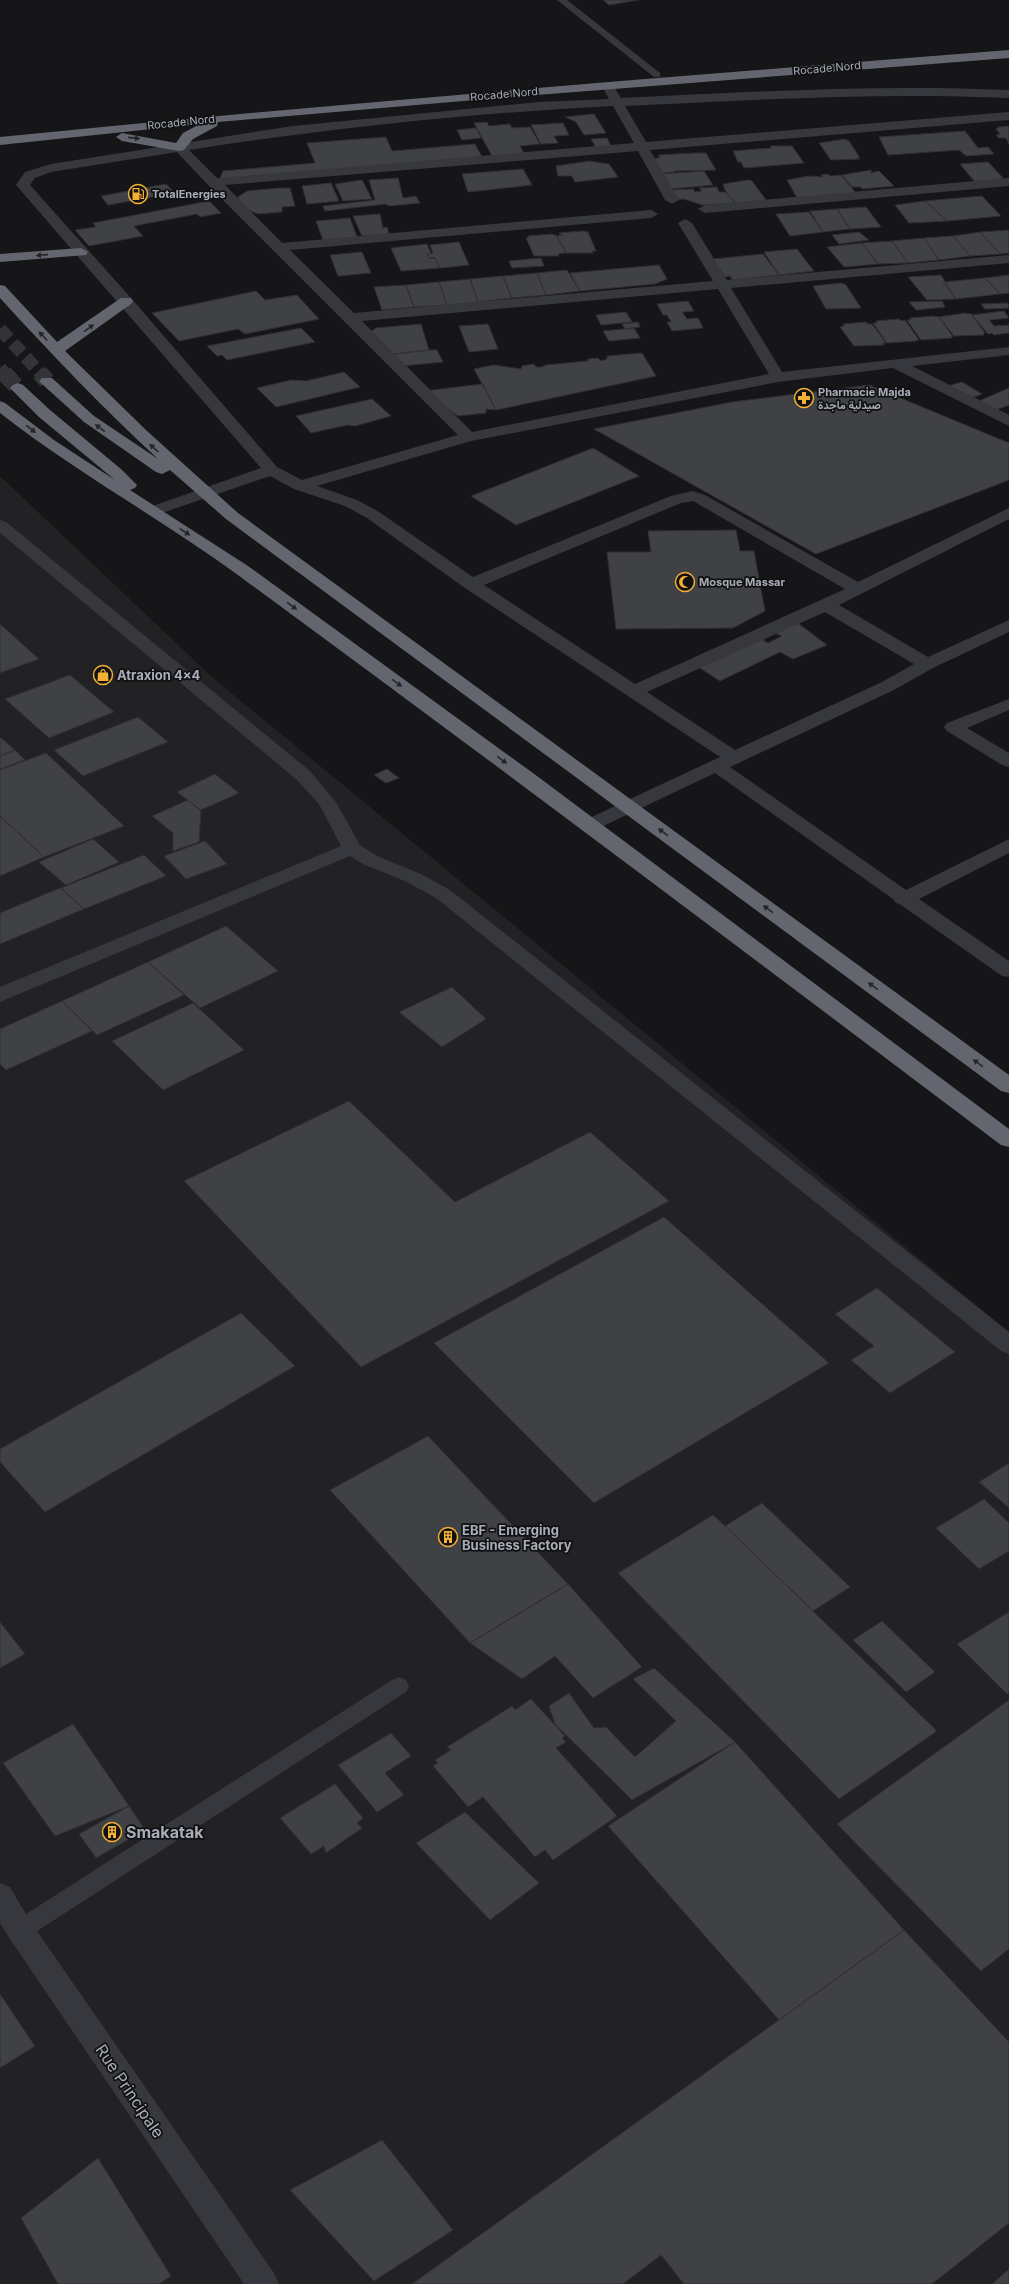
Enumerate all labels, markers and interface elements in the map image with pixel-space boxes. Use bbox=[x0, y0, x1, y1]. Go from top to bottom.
street label: Rocade Nord bbox=[793, 58, 861, 78]
street label: Rocade Nord bbox=[470, 84, 538, 104]
street label: Rocade Nord bbox=[147, 111, 215, 133]
one-way arrow bbox=[128, 135, 140, 141]
fuel station icon: TotalEnergies bbox=[127, 183, 149, 205]
place label: TotalEnergies bbox=[152, 187, 226, 201]
one-way arrow bbox=[36, 251, 48, 258]
one-way arrow bbox=[83, 324, 94, 333]
one-way arrow bbox=[38, 331, 48, 341]
place label: Pharmacie Majda صيدلية ماجدة bbox=[818, 385, 911, 412]
pharmacy icon: Pharmacie Majda صيدلية ماجدة bbox=[793, 387, 815, 409]
one-way arrow bbox=[95, 423, 106, 432]
one-way arrow bbox=[25, 425, 36, 434]
one-way arrow bbox=[149, 444, 159, 453]
one-way arrow bbox=[180, 528, 191, 535]
mosque icon: Mosque Massar bbox=[674, 571, 696, 593]
place label: Mosque Massar bbox=[699, 575, 785, 589]
one-way arrow bbox=[286, 602, 297, 611]
shop icon: Atraxion 4x4 bbox=[92, 664, 114, 686]
place label: Atraxion 4x4 bbox=[117, 667, 201, 683]
one-way arrow bbox=[392, 679, 402, 687]
one-way arrow bbox=[497, 755, 507, 763]
one-way arrow bbox=[658, 828, 668, 836]
one-way arrow bbox=[762, 905, 773, 913]
one-way arrow bbox=[867, 982, 878, 990]
one-way arrow bbox=[972, 1059, 983, 1067]
place label: EBF - Emerging Business Factory bbox=[462, 1522, 572, 1553]
building icon: EBF - Emerging Business Factory bbox=[437, 1526, 459, 1548]
building icon: Smakatak bbox=[101, 1821, 123, 1843]
place label: Smakatak bbox=[126, 1822, 204, 1842]
street label: Rue Principale bbox=[91, 2040, 169, 2142]

